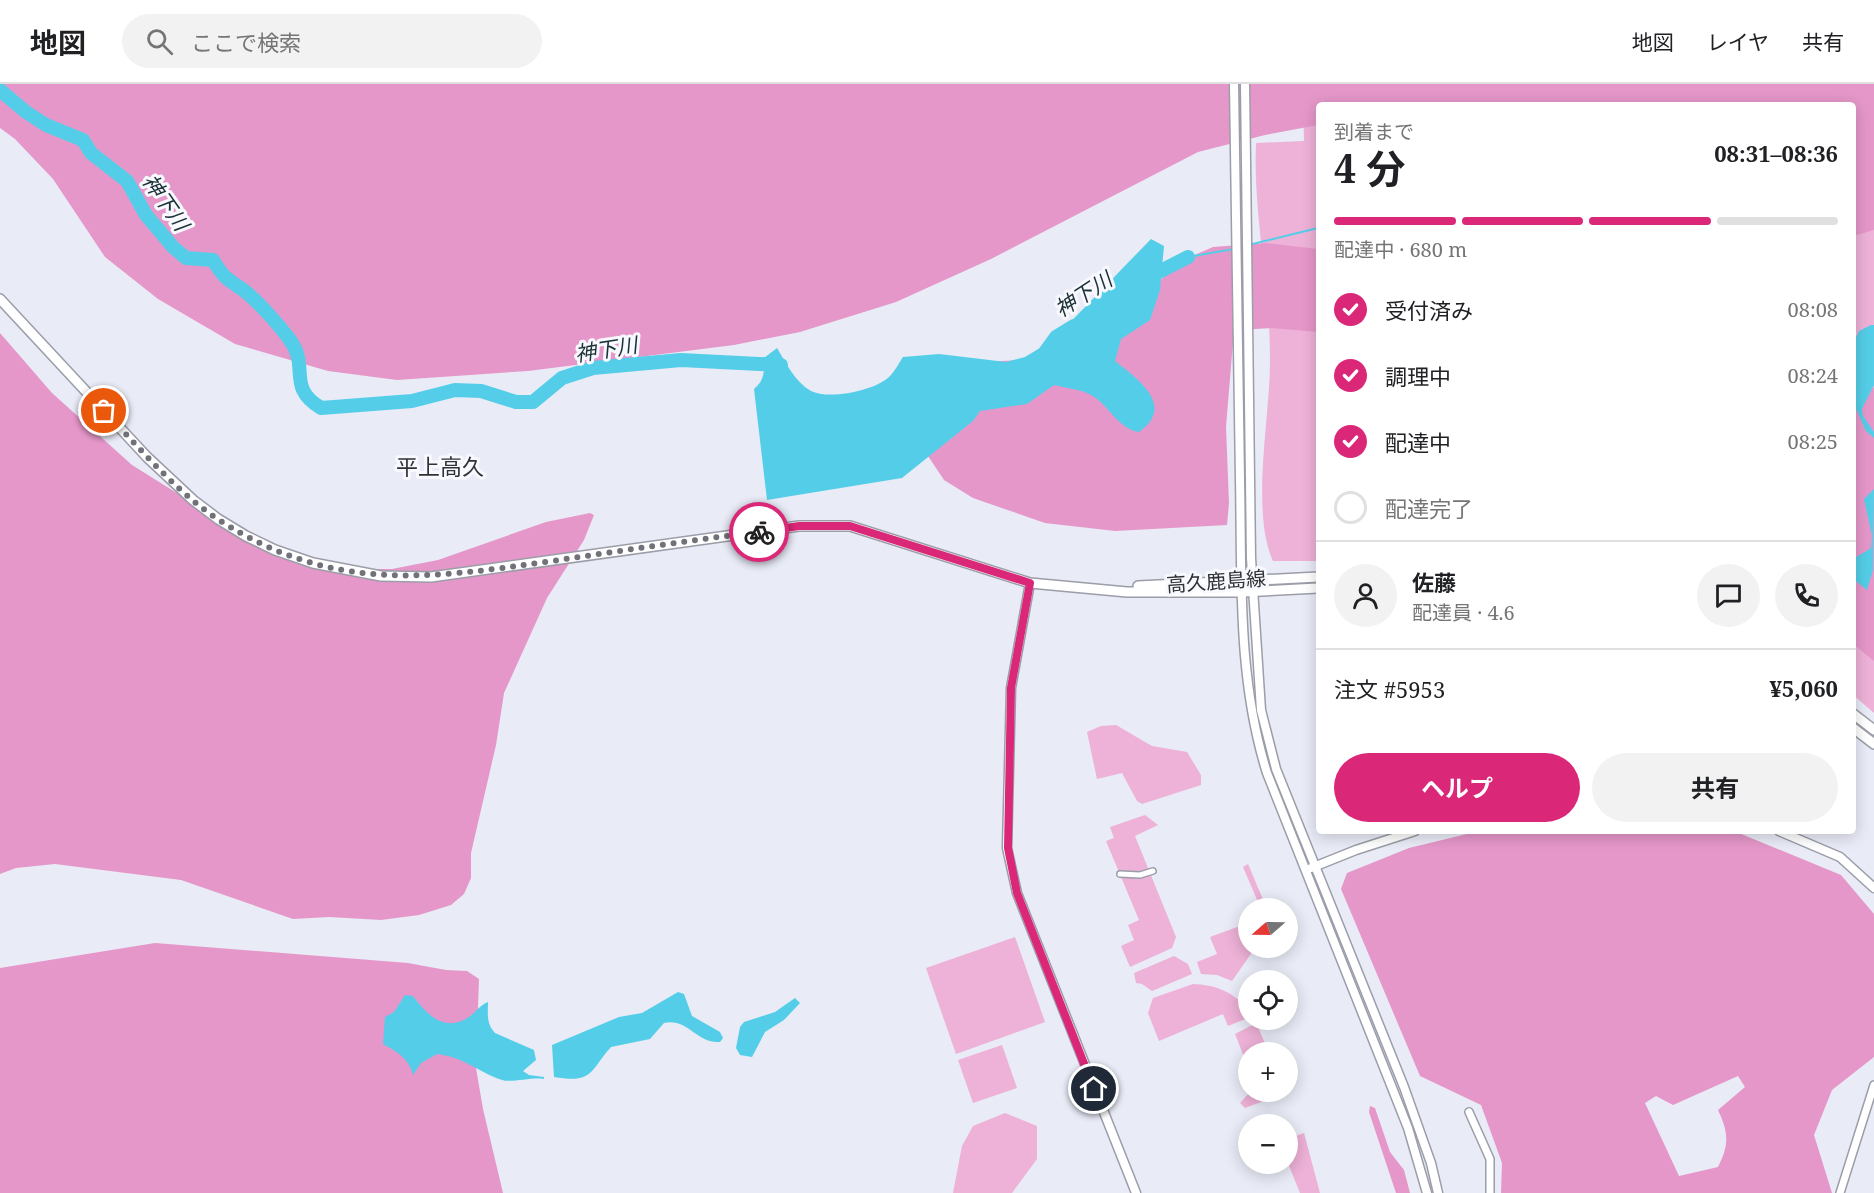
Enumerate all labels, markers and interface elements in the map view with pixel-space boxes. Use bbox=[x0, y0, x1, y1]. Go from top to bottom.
search box bbox=[122, 14, 542, 68]
text: 地図 bbox=[30, 23, 86, 61]
icon: search bbox=[143, 25, 176, 58]
text: ここで検索 bbox=[191, 27, 301, 57]
text: 地図 bbox=[1632, 28, 1674, 56]
text: レイヤ bbox=[1707, 28, 1769, 56]
text: 共有 bbox=[1802, 28, 1844, 56]
text: 到着まで bbox=[1334, 118, 1414, 145]
text: 08:31–08:36 bbox=[1714, 138, 1838, 168]
text: 4 分 bbox=[1334, 141, 1405, 194]
water label: 神下川 bbox=[136, 168, 197, 237]
text: 配達中 · 680 m bbox=[1334, 236, 1467, 263]
water label: 神下川 bbox=[1049, 264, 1119, 323]
icon: check bbox=[1334, 293, 1367, 326]
text: 受付済み bbox=[1385, 295, 1473, 325]
text: 08:08 bbox=[1788, 296, 1838, 323]
water label: 神下川 bbox=[573, 330, 641, 368]
icon: check bbox=[1334, 359, 1367, 392]
text: 調理中 bbox=[1385, 361, 1451, 391]
text: 08:24 bbox=[1788, 362, 1838, 389]
pin bbox=[78, 385, 129, 436]
icon: bag bbox=[87, 394, 120, 427]
icon: check bbox=[1334, 425, 1367, 458]
text: 配達中 bbox=[1385, 427, 1451, 457]
text: 08:25 bbox=[1788, 428, 1838, 455]
district label: 平上高久 bbox=[396, 451, 484, 481]
text: 配達完了 bbox=[1385, 493, 1473, 523]
courier bbox=[729, 502, 789, 562]
icon: bike bbox=[743, 516, 776, 549]
street label: 高久鹿島線 bbox=[1165, 564, 1267, 598]
button: person bbox=[1334, 564, 1397, 627]
button: chat bbox=[1697, 564, 1760, 627]
button: phone bbox=[1775, 564, 1838, 627]
text: 佐藤 bbox=[1412, 567, 1456, 597]
text: 配達員 · 4.6 bbox=[1412, 599, 1515, 626]
text: ¥5,060 bbox=[1769, 673, 1838, 703]
text: 注文 #5953 bbox=[1334, 674, 1445, 704]
button: ヘルプ bbox=[1334, 753, 1580, 822]
button: 共有 bbox=[1592, 753, 1838, 822]
north arrow bbox=[1238, 898, 1298, 958]
map controls bbox=[1238, 898, 1298, 1174]
button: locate bbox=[1238, 970, 1298, 1030]
button: + bbox=[1238, 1042, 1298, 1102]
pin bbox=[1068, 1063, 1119, 1114]
icon: home bbox=[1077, 1072, 1110, 1105]
button: − bbox=[1238, 1114, 1298, 1174]

